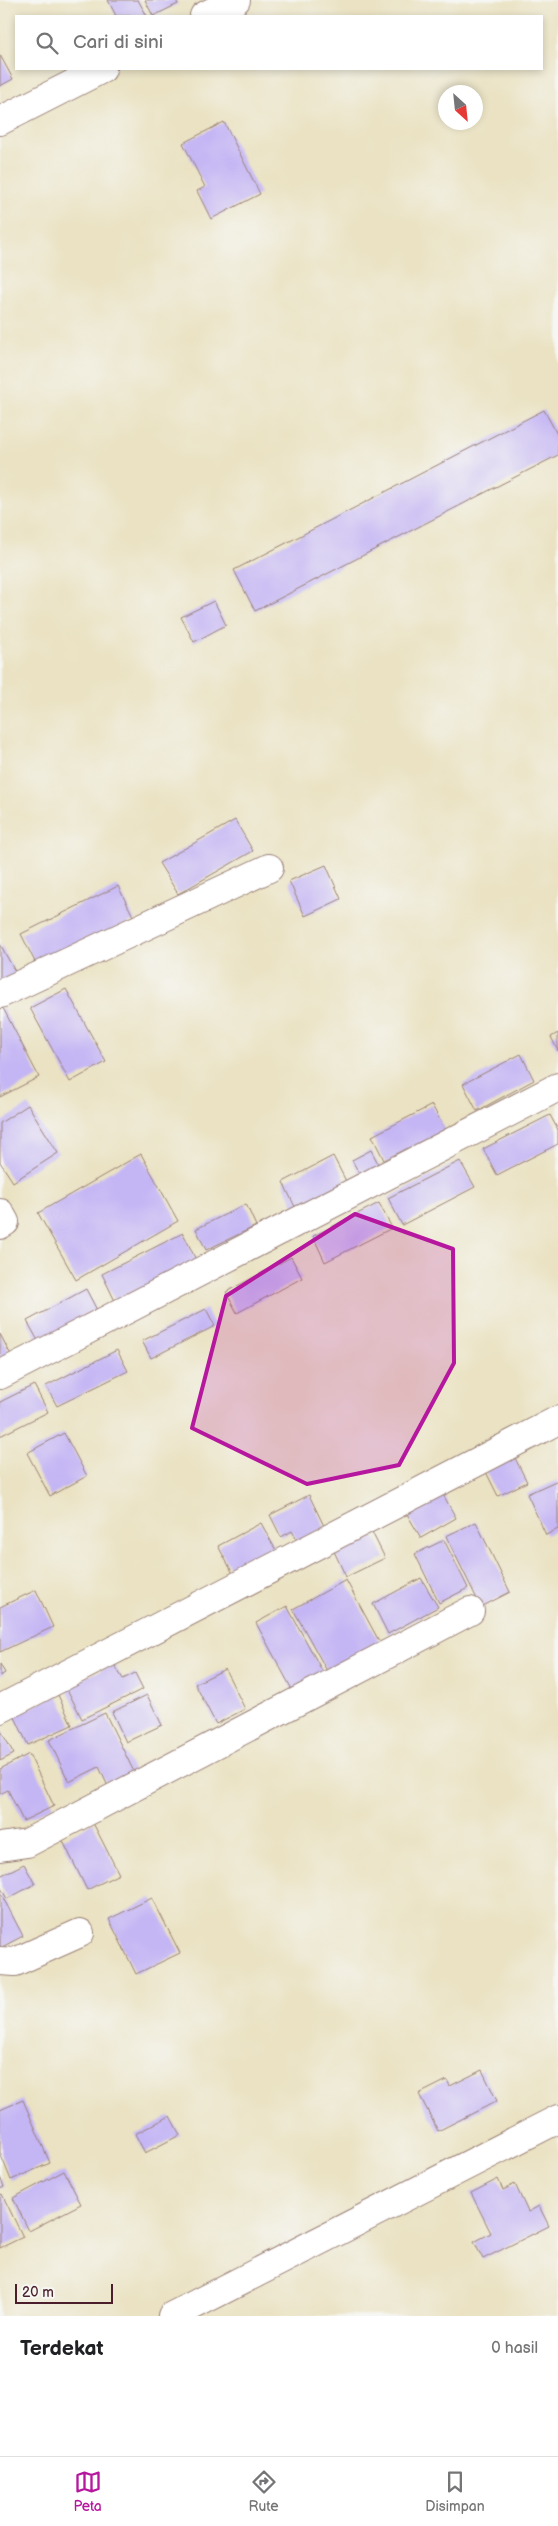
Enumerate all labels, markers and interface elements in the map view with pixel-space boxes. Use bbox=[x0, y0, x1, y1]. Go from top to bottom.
search box bbox=[15, 15, 543, 70]
icon: search bbox=[33, 29, 61, 57]
text: Cari di sini bbox=[73, 31, 163, 54]
north arrow bbox=[438, 85, 483, 130]
scale bar bbox=[15, 2281, 112, 2304]
text: 20 m bbox=[22, 2284, 54, 2301]
text: Terdekat bbox=[20, 2336, 104, 2361]
text: 0 hasil bbox=[491, 2339, 538, 2358]
tab: Peta bbox=[73, 2468, 102, 2515]
tab: Rute bbox=[249, 2468, 279, 2515]
tab: Disimpan bbox=[425, 2468, 485, 2515]

